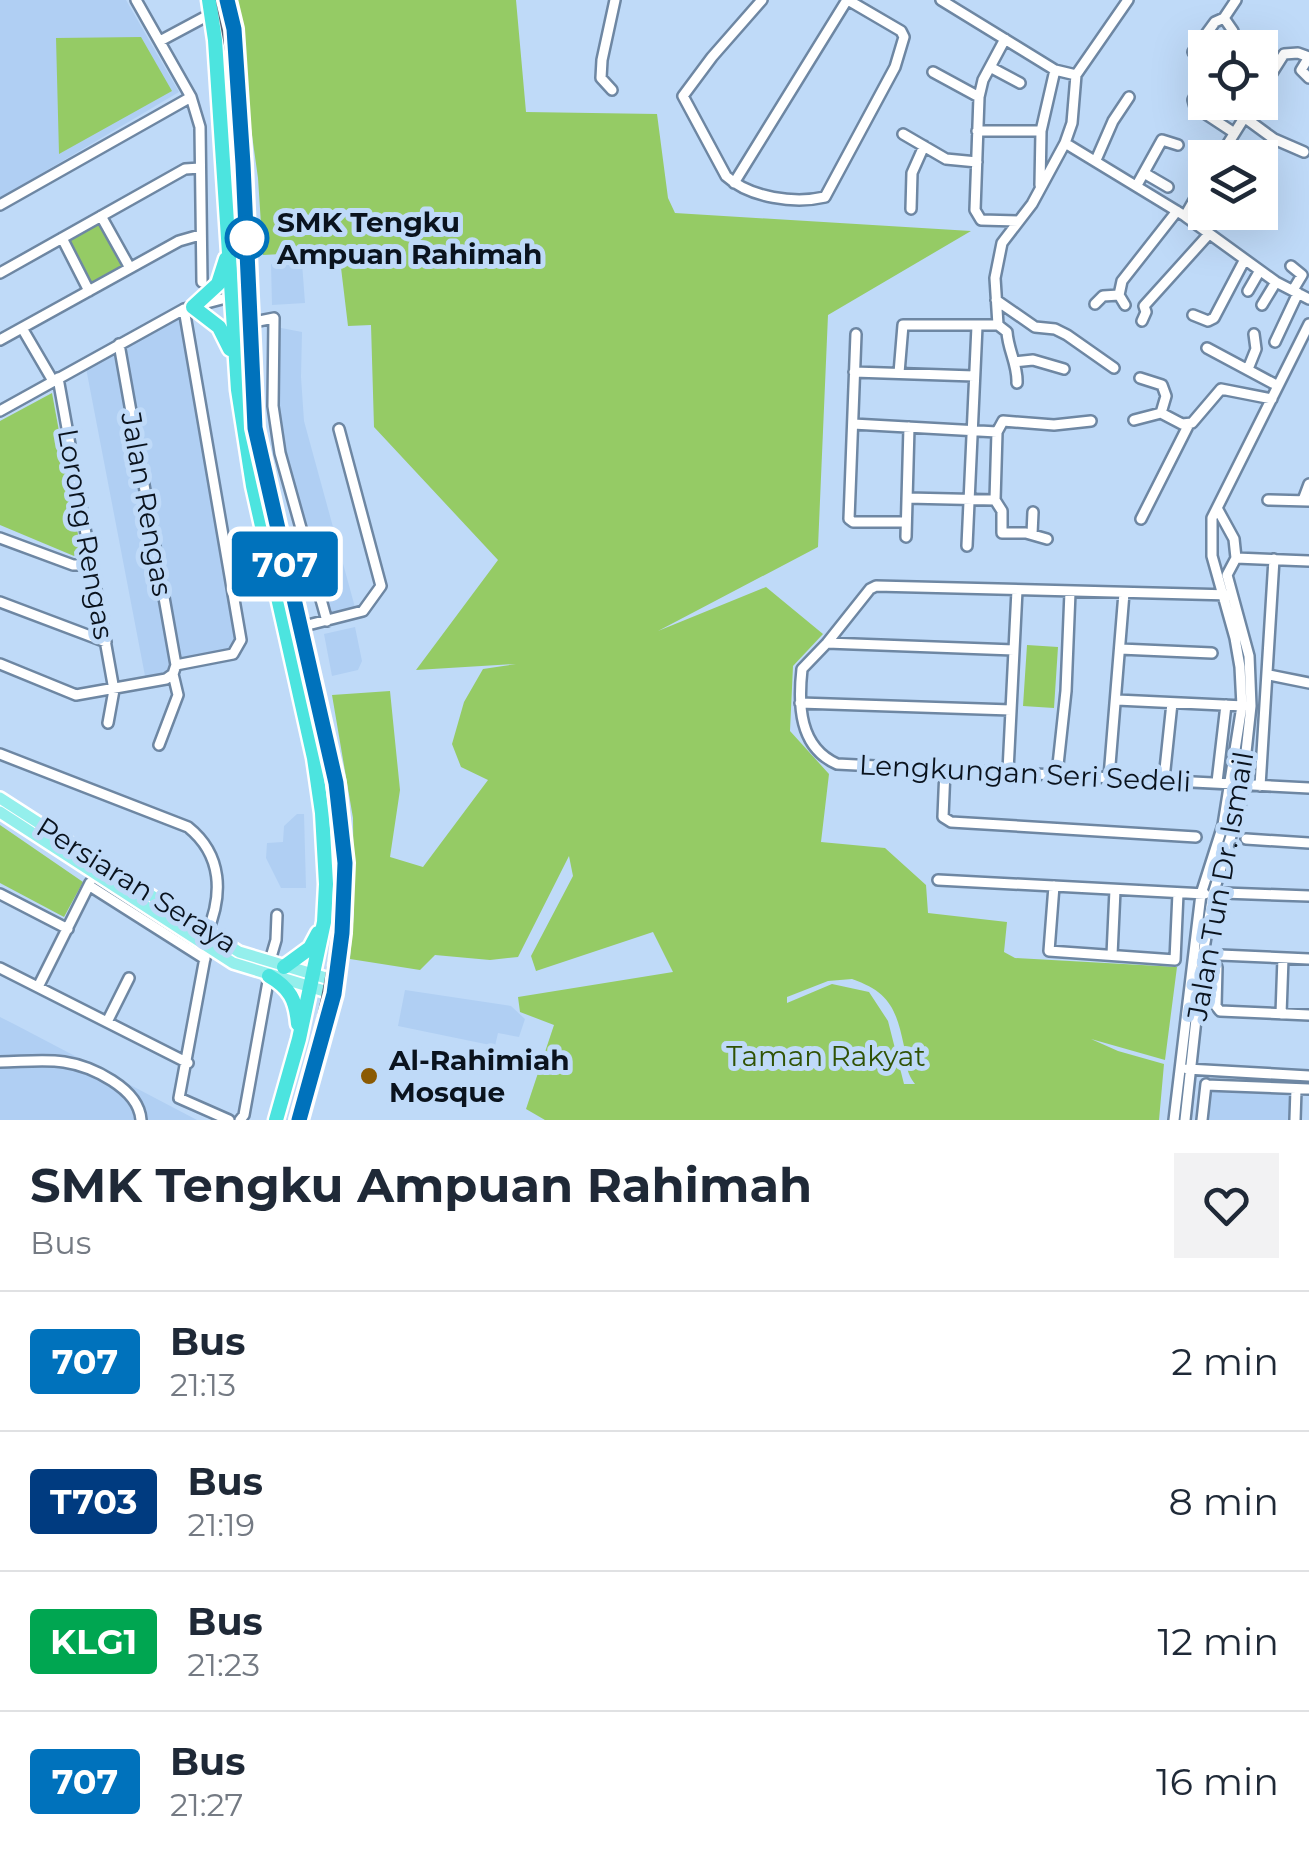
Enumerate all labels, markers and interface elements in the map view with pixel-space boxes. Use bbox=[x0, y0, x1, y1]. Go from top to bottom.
map controls bbox=[1188, 30, 1278, 230]
button: locate bbox=[1188, 30, 1278, 120]
button: layers bbox=[1188, 140, 1278, 230]
place label: SMK Tengku Ampuan Rahimah bbox=[276, 205, 542, 271]
marker: SMK Tengku Ampuan Rahimah bbox=[226, 217, 268, 259]
street label: Jalan Rengas bbox=[114, 408, 180, 599]
street label: Lorong Rengas bbox=[51, 426, 121, 642]
line badge: 707 bbox=[228, 532, 342, 596]
text: 707 bbox=[252, 543, 318, 586]
street label: Lengkungan Seri Sedeli bbox=[858, 747, 1192, 799]
street label: Jalan Tun Dr. Ismail bbox=[1179, 749, 1260, 1024]
street label: Persiaran Seraya bbox=[31, 810, 243, 960]
park label: Taman Rakyat bbox=[726, 1039, 926, 1073]
place label: Al-Rahimiah Mosque bbox=[388, 1043, 570, 1109]
marker: Al-Rahimiah Mosque bbox=[358, 1065, 380, 1087]
button: heart bbox=[1174, 1153, 1279, 1258]
text: SMK Tengku Ampuan Rahimah bbox=[30, 1156, 812, 1214]
text: Bus bbox=[30, 1223, 91, 1262]
text: Bus bbox=[170, 1318, 245, 1365]
text: 2 min bbox=[1171, 1338, 1279, 1385]
text: 707 bbox=[52, 1340, 118, 1383]
text: 21:13 bbox=[170, 1365, 236, 1404]
text: Bus bbox=[187, 1458, 263, 1505]
text: 8 min bbox=[1169, 1478, 1279, 1525]
text: T703 bbox=[50, 1480, 137, 1523]
text: 21:19 bbox=[187, 1505, 255, 1544]
text: Bus bbox=[187, 1598, 263, 1645]
text: 12 min bbox=[1158, 1618, 1279, 1665]
text: KLG1 bbox=[50, 1620, 137, 1663]
text: 21:23 bbox=[187, 1645, 260, 1684]
text: Bus bbox=[170, 1738, 245, 1785]
text: 16 min bbox=[1156, 1758, 1279, 1805]
text: 707 bbox=[52, 1760, 118, 1803]
text: 21:27 bbox=[170, 1785, 243, 1824]

